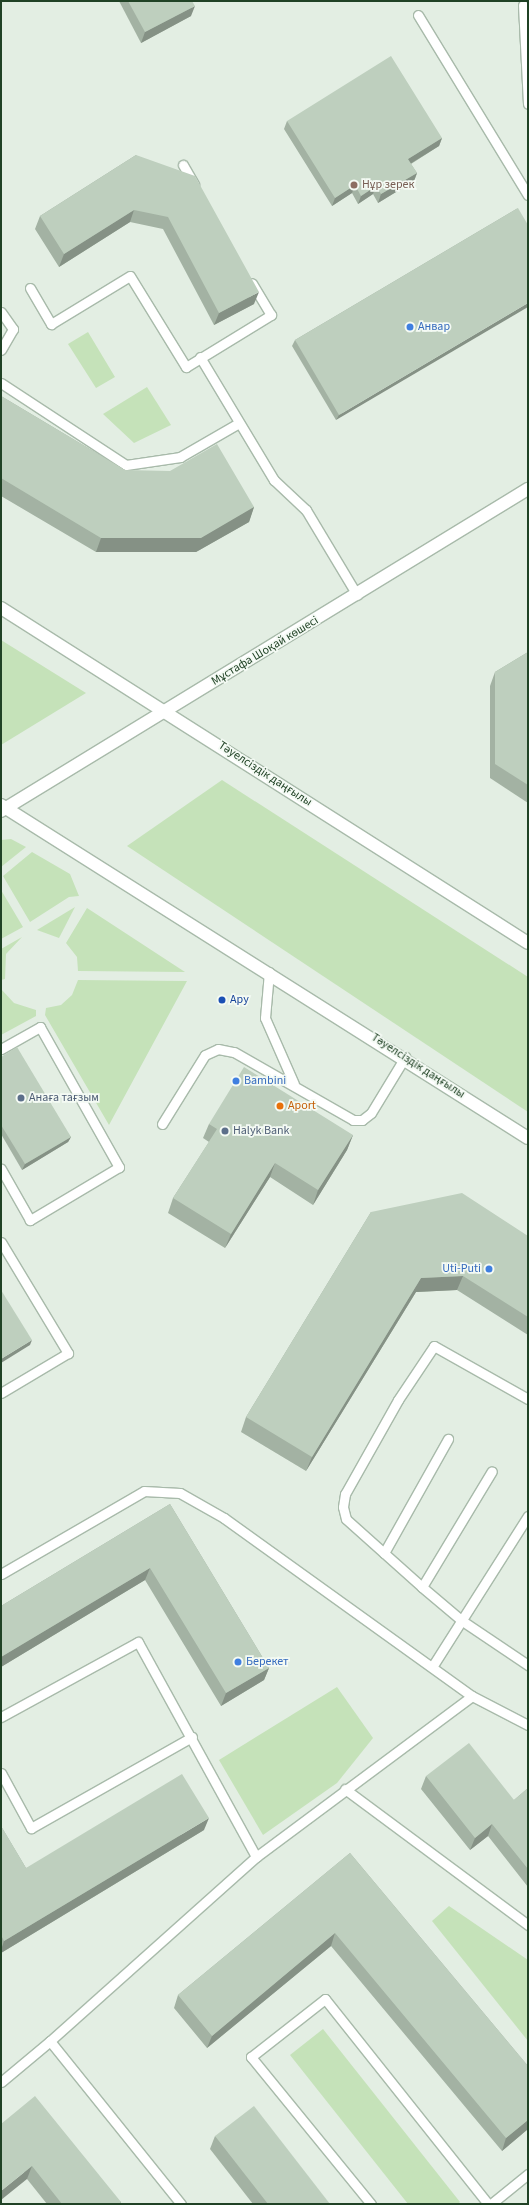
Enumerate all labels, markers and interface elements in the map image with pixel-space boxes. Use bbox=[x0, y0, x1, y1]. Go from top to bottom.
place label: Нұр зерек bbox=[362, 178, 414, 192]
marker: Нұр зерек bbox=[349, 180, 359, 190]
place label: Анвар bbox=[418, 320, 450, 334]
marker: Анвар bbox=[405, 322, 415, 332]
street label: Мұстафа Шоқай көшесі bbox=[209, 613, 321, 689]
street label: Тәуелсіздік даңғылы bbox=[215, 738, 315, 810]
place label: Ару bbox=[230, 993, 249, 1007]
marker: Ару bbox=[217, 995, 227, 1005]
street label: Тәуелсіздік даңғылы bbox=[368, 1030, 468, 1102]
place label: Bambini bbox=[244, 1074, 286, 1088]
marker: Bambini bbox=[231, 1076, 241, 1086]
place label: Анаға тағзым bbox=[29, 1091, 99, 1105]
marker: Анаға тағзым bbox=[16, 1093, 26, 1103]
place label: Aport bbox=[288, 1099, 316, 1113]
marker: Aport bbox=[275, 1101, 285, 1111]
place label: Halyk Bank bbox=[233, 1124, 289, 1138]
marker: Halyk Bank bbox=[220, 1126, 230, 1136]
place label: Uti-Puti bbox=[442, 1262, 481, 1276]
marker: Uti-Puti bbox=[484, 1264, 494, 1274]
place label: Берекет bbox=[246, 1655, 289, 1669]
marker: Берекет bbox=[233, 1657, 243, 1667]

